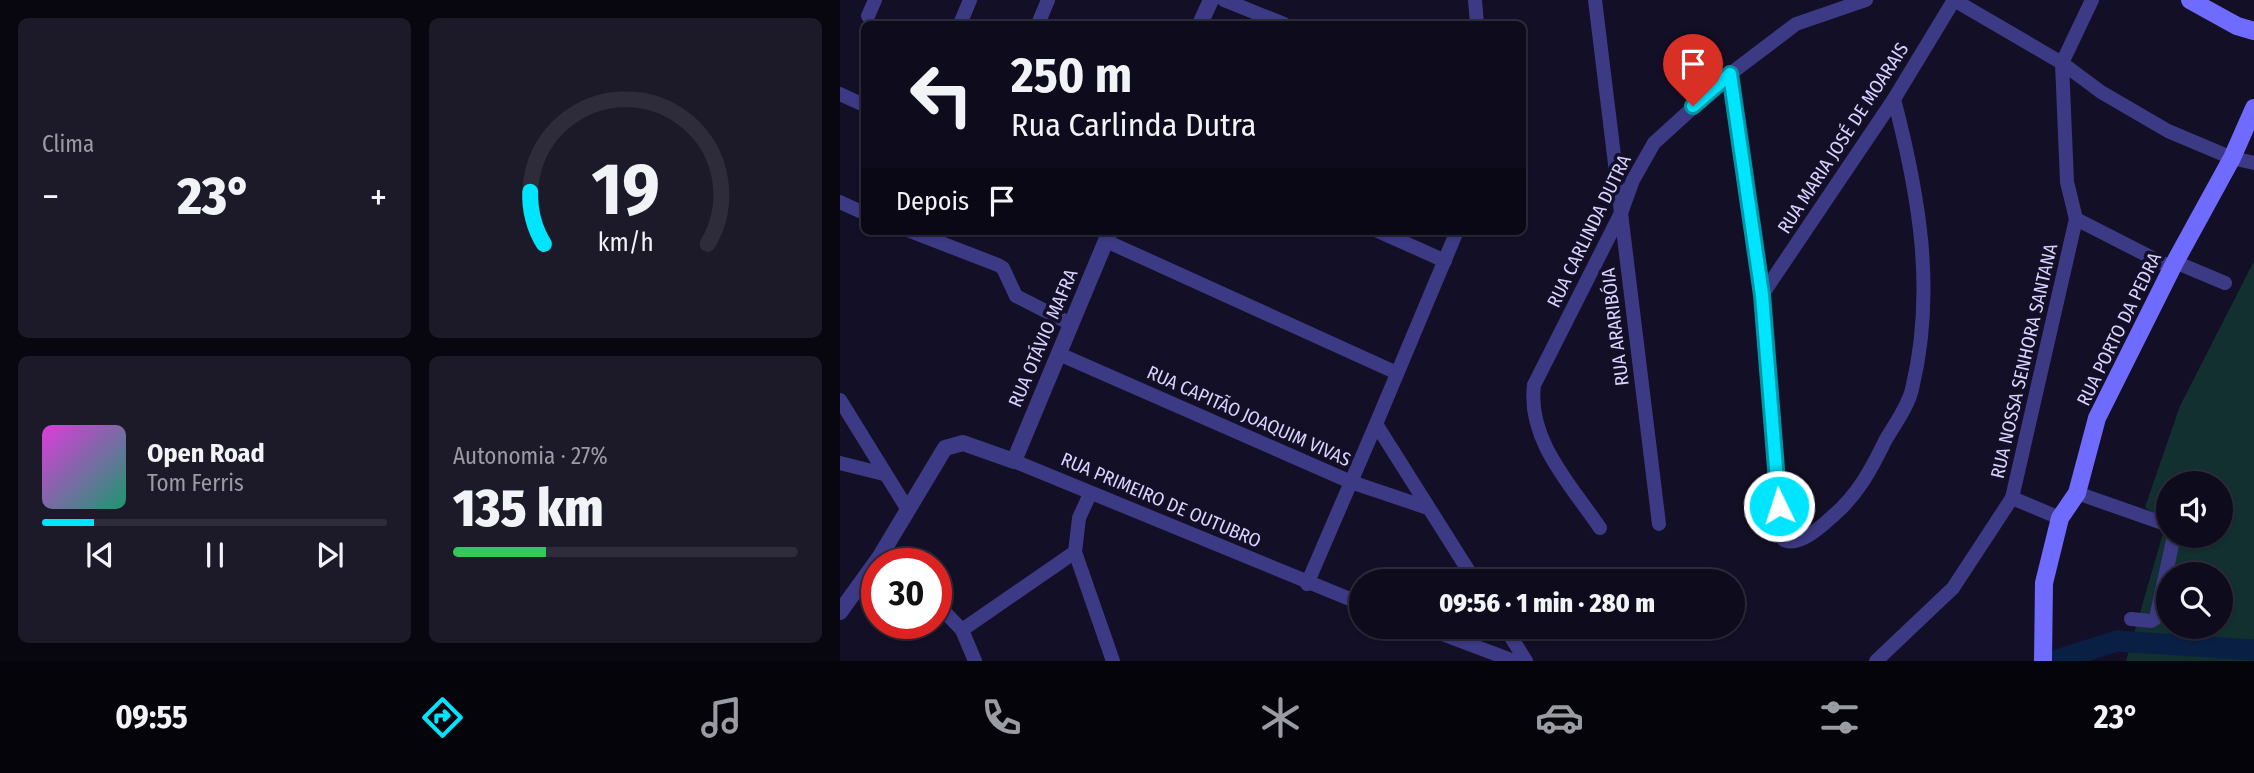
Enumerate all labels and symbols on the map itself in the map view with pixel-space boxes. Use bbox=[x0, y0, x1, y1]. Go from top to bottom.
pin bbox=[1663, 34, 1723, 106]
street label: RUA MARIA JOSÉ DE MOARAIS bbox=[1773, 38, 1913, 238]
street label: RUA CARLINDA DUTRA bbox=[1542, 151, 1636, 311]
street label: RUA NOSSA SENHORA SANTANA bbox=[1986, 241, 2062, 481]
street label: RUA PORTO DA PEDRA bbox=[2072, 249, 2166, 409]
street label: RUA OTÁVIO MAFRA bbox=[1004, 266, 1082, 410]
street label: RUA ARARIBÓIA bbox=[1596, 267, 1634, 387]
street label: RUA CAPITÃO JOAQUIM VIVAS bbox=[1144, 361, 1354, 471]
street label: RUA PRIMEIRO DE OUTUBRO bbox=[1058, 447, 1264, 553]
position arrow bbox=[1742, 469, 1816, 543]
speed limit sign: 30 bbox=[861, 548, 952, 639]

